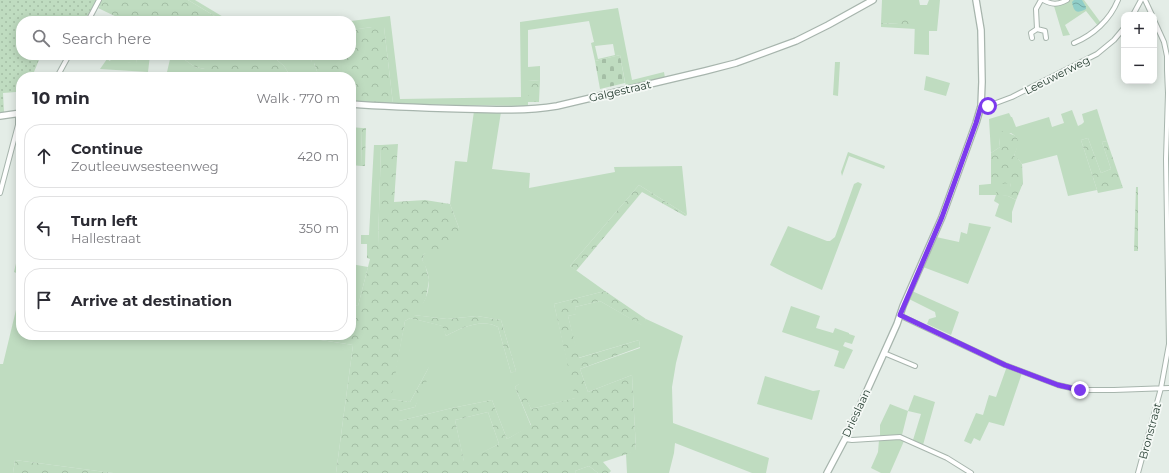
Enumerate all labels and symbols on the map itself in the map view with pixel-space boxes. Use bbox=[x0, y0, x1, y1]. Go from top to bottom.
street label: Leeuwerweg bbox=[1022, 53, 1092, 97]
street label: Galgestraat bbox=[588, 77, 653, 105]
route start bbox=[979, 97, 997, 115]
route end bbox=[1071, 381, 1089, 399]
street label: Drieslaan bbox=[839, 387, 873, 439]
street label: Bronstraat bbox=[1136, 401, 1164, 461]

